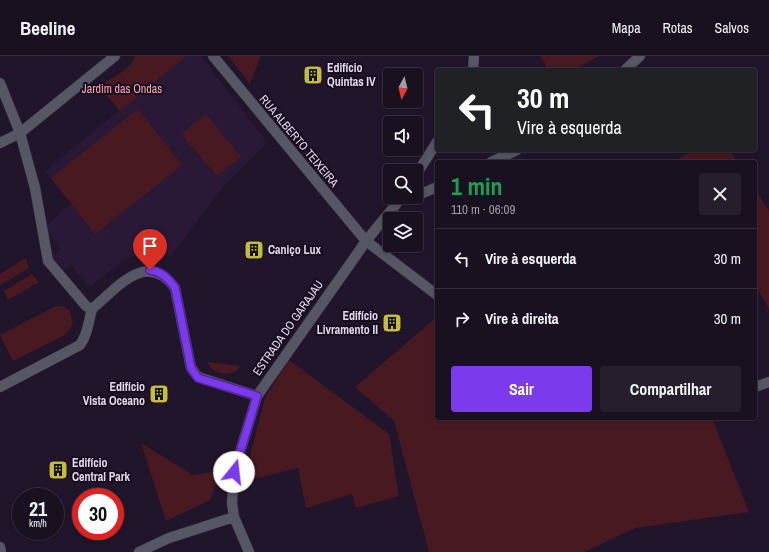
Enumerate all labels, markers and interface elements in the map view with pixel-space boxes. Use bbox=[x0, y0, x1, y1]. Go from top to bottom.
text: Beeline bbox=[20, 15, 75, 41]
text: Mapa bbox=[612, 19, 641, 37]
text: Rotas bbox=[663, 19, 693, 37]
text: Salvos bbox=[715, 19, 749, 37]
place label: Edifício Quintas IV bbox=[327, 60, 376, 90]
building icon: Edifício Quintas IV bbox=[302, 64, 324, 86]
north arrow bbox=[383, 68, 423, 108]
map controls bbox=[383, 68, 423, 252]
text: 30 m bbox=[517, 79, 569, 117]
park label: Jardim das Ondas bbox=[82, 81, 162, 97]
icon: left bbox=[451, 84, 503, 136]
street label: RUA ALBERTO TEIXEIRA bbox=[256, 92, 343, 191]
text: Vire à esquerda bbox=[517, 115, 622, 140]
button: sound bbox=[383, 116, 423, 156]
button: search bbox=[383, 164, 423, 204]
text: 1 min bbox=[451, 170, 502, 202]
button: close bbox=[699, 173, 741, 215]
text: 110 m · 06:09 bbox=[451, 201, 515, 218]
button: layers bbox=[383, 212, 423, 252]
pin bbox=[133, 229, 167, 270]
icon: arrive bbox=[139, 235, 161, 257]
building icon: Caniço Lux bbox=[243, 239, 265, 261]
place label: Caniço Lux bbox=[268, 242, 322, 258]
icon: left bbox=[451, 248, 473, 270]
text: Vire à esquerda bbox=[485, 248, 576, 269]
text: 30 m bbox=[714, 248, 741, 269]
street label: ESTRADA DO GARAJAU bbox=[249, 277, 327, 379]
place label: Edifício Livramento II bbox=[317, 308, 378, 338]
icon: right bbox=[451, 308, 473, 330]
text: Vire à direita bbox=[485, 308, 559, 329]
text: 30 m bbox=[714, 308, 741, 329]
building icon: Edifício Livramento II bbox=[381, 312, 403, 334]
button: Sair bbox=[451, 366, 592, 412]
button: Compartilhar bbox=[600, 366, 741, 412]
place label: Edifício Vista Oceano bbox=[83, 379, 145, 409]
building icon: Edifício Vista Oceano bbox=[148, 383, 170, 405]
position arrow bbox=[213, 451, 255, 493]
place label: Edifício Central Park bbox=[72, 455, 131, 485]
building icon: Edifício Central Park bbox=[47, 459, 69, 481]
speed limit sign: 30 bbox=[72, 488, 124, 540]
text: 21 bbox=[29, 495, 47, 522]
text: km/h bbox=[29, 517, 47, 530]

